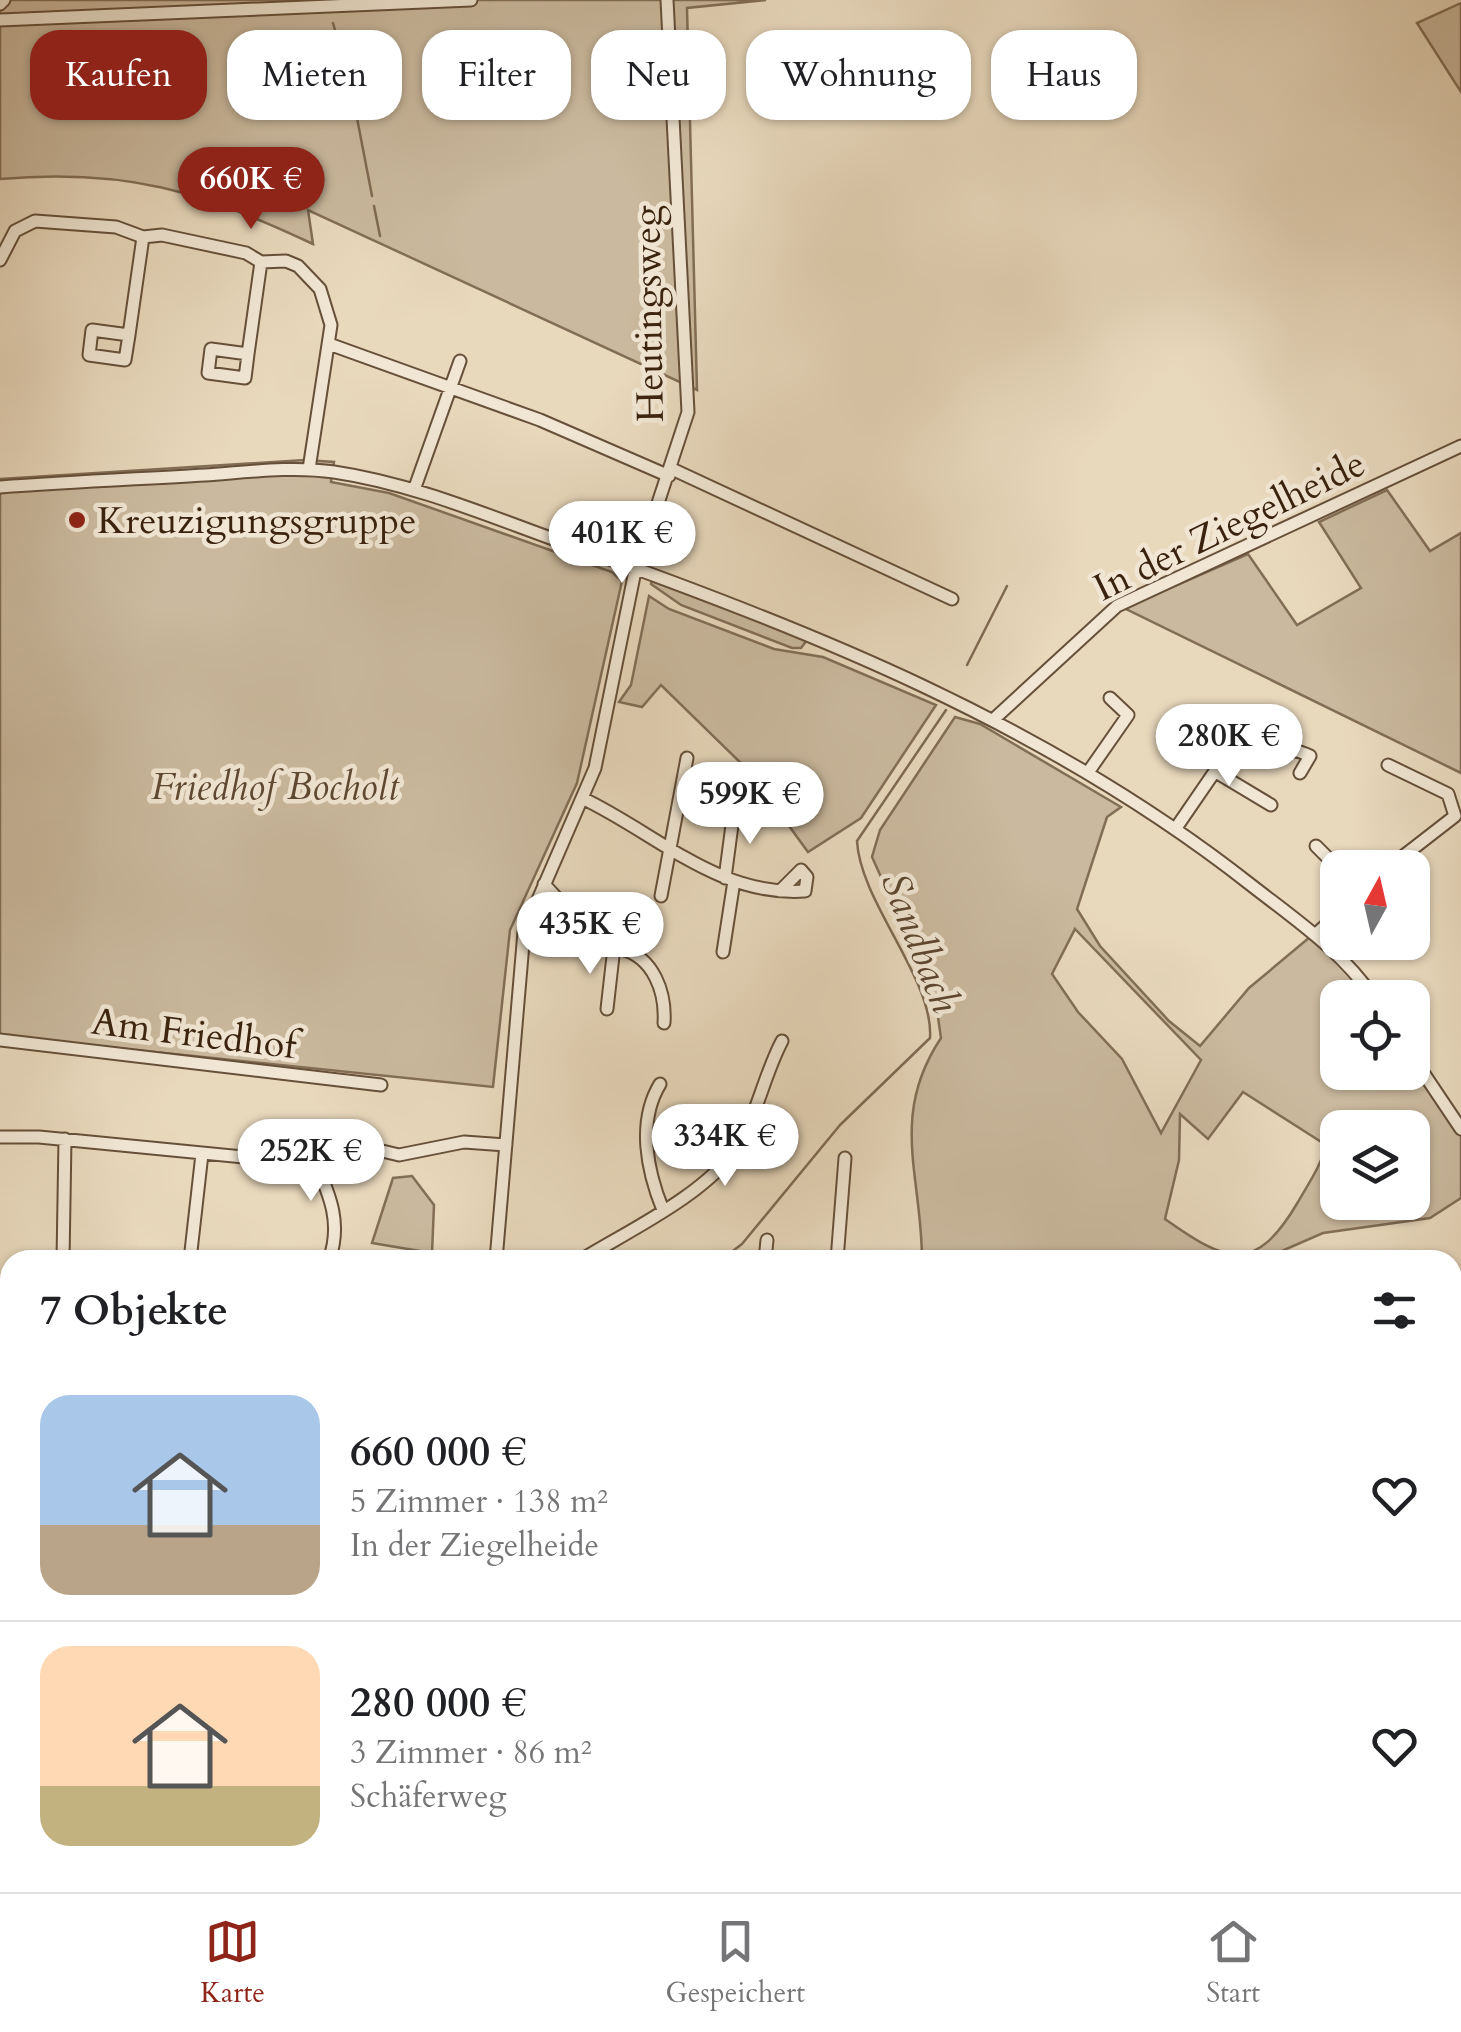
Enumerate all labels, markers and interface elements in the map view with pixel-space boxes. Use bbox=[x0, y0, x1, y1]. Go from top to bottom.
chip: Kaufen bbox=[30, 30, 207, 120]
chip: Mieten bbox=[227, 30, 402, 120]
chip: Filter bbox=[422, 30, 571, 120]
chip: Neu bbox=[591, 30, 726, 120]
chip: Wohnung bbox=[746, 30, 971, 120]
chip: Haus bbox=[991, 30, 1137, 120]
pin: 660K € bbox=[170, 147, 332, 232]
text: 660K € bbox=[200, 157, 302, 201]
street label: Heutingsweg bbox=[621, 204, 677, 423]
street label: In der Ziegelheide bbox=[1085, 438, 1374, 614]
place label: Kreuzigungsgruppe bbox=[97, 495, 416, 547]
pin: 401K € bbox=[541, 501, 703, 586]
marker: Kreuzigungsgruppe bbox=[66, 509, 88, 531]
text: 401K € bbox=[571, 511, 673, 555]
pin: 280K € bbox=[1148, 704, 1310, 789]
text: 280K € bbox=[1178, 714, 1280, 758]
park label: Friedhof Bocholt bbox=[151, 761, 400, 813]
pin: 599K € bbox=[669, 762, 831, 847]
text: 599K € bbox=[699, 772, 801, 816]
north arrow bbox=[1320, 850, 1430, 960]
map controls bbox=[1320, 850, 1430, 1220]
water label: Sandbach bbox=[867, 864, 973, 1021]
pin: 435K € bbox=[509, 892, 671, 977]
text: 435K € bbox=[539, 902, 641, 946]
button: locate bbox=[1320, 980, 1430, 1090]
street label: Am Friedhof bbox=[88, 996, 306, 1073]
pin: 334K € bbox=[644, 1104, 806, 1189]
button: layers bbox=[1320, 1110, 1430, 1220]
text: 334K € bbox=[674, 1114, 776, 1158]
pin: 252K € bbox=[230, 1119, 392, 1204]
text: 252K € bbox=[260, 1129, 362, 1173]
text: 7 Objekte bbox=[40, 1282, 228, 1339]
icon: filters bbox=[1367, 1283, 1422, 1338]
text: 660 000 € bbox=[350, 1423, 527, 1480]
icon: home bbox=[120, 1435, 240, 1555]
icon: heart bbox=[1367, 1468, 1422, 1523]
text: 5 Zimmer · 138 m² bbox=[350, 1480, 608, 1524]
text: In der Ziegelheide bbox=[350, 1524, 599, 1568]
text: 280 000 € bbox=[350, 1674, 527, 1731]
icon: home bbox=[120, 1686, 240, 1806]
icon: heart bbox=[1367, 1719, 1422, 1774]
text: 3 Zimmer · 86 m² bbox=[350, 1731, 592, 1775]
text: Schäferweg bbox=[350, 1775, 506, 1819]
tab: Karte bbox=[200, 1914, 265, 2012]
tab: Gespeichert bbox=[666, 1914, 805, 2012]
tab: Start bbox=[1206, 1914, 1261, 2012]

